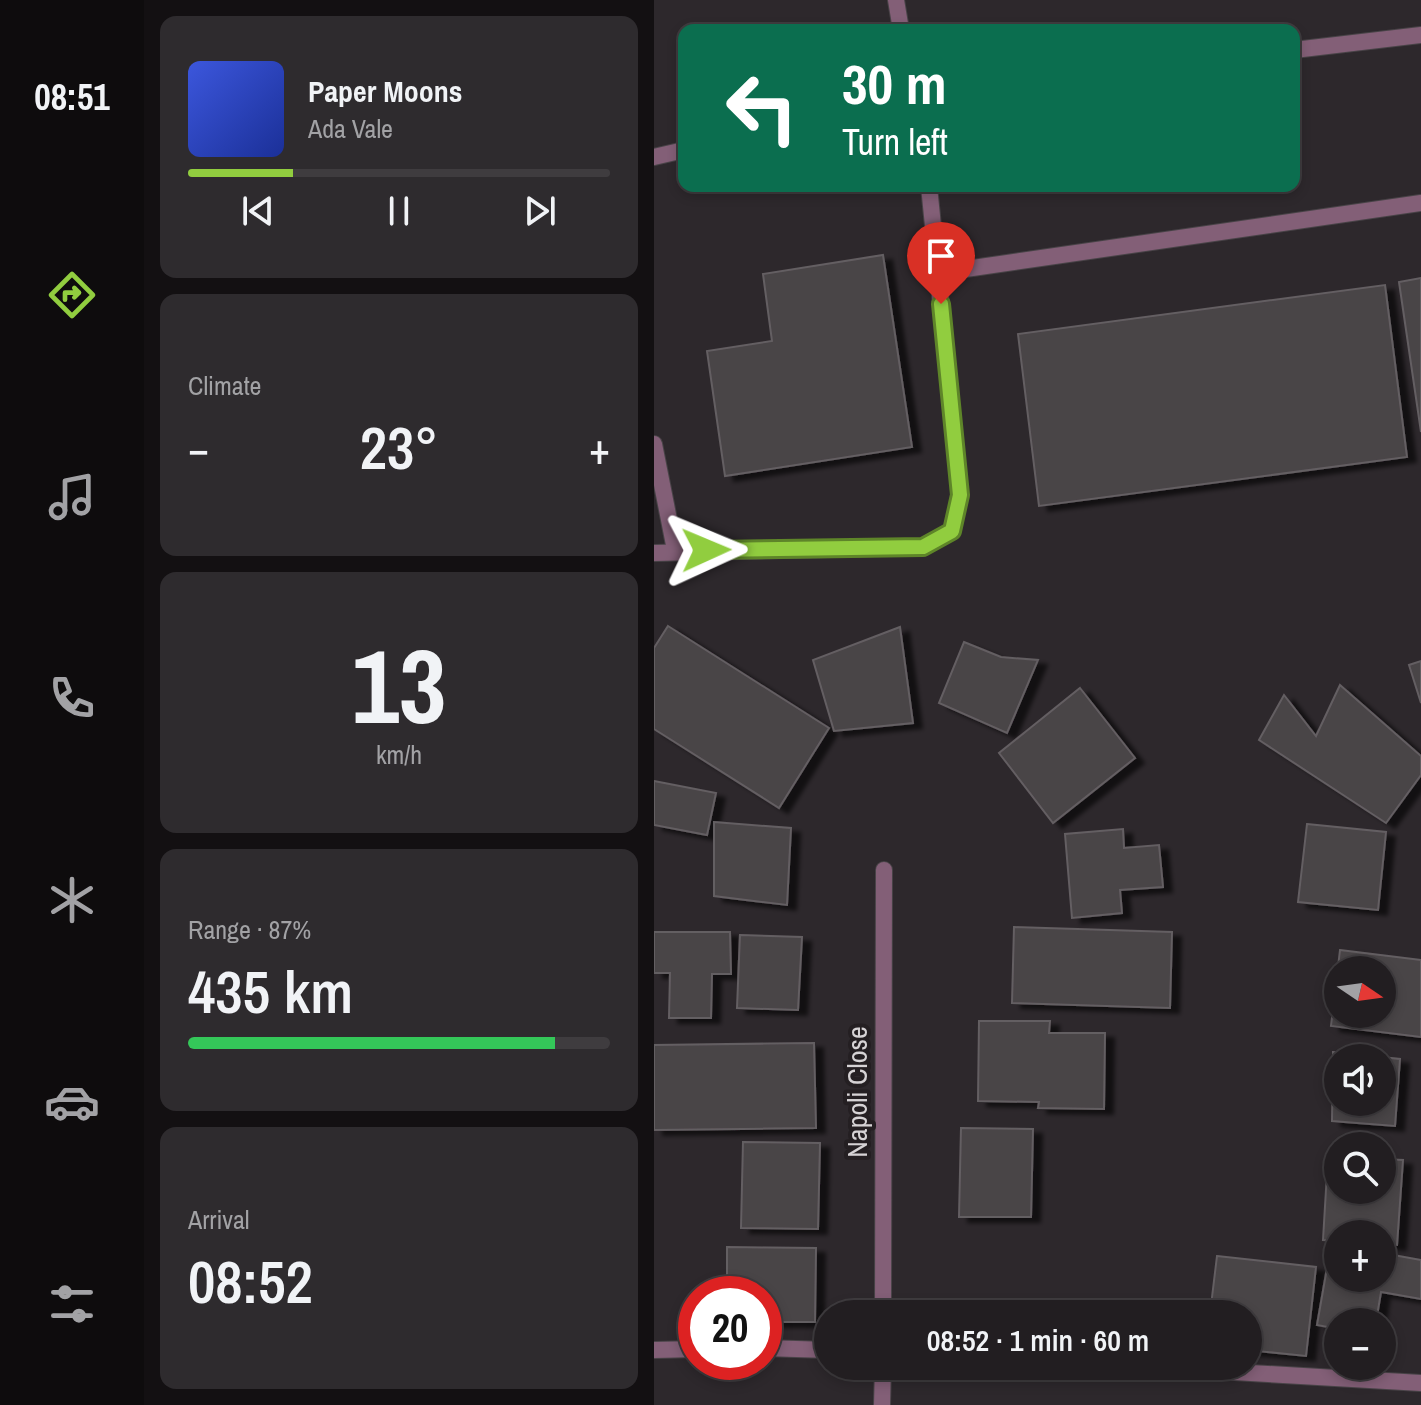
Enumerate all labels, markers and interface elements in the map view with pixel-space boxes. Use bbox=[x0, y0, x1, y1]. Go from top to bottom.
text: 30 m bbox=[842, 46, 947, 121]
icon: left bbox=[710, 56, 814, 160]
text: Paper Moons bbox=[308, 71, 462, 111]
text: 08:51 bbox=[34, 73, 110, 121]
text: Ada Vale bbox=[308, 111, 393, 146]
text: Turn left bbox=[842, 118, 948, 166]
icon: previous bbox=[236, 189, 280, 233]
icon: pause bbox=[377, 189, 421, 233]
icon: next bbox=[518, 189, 562, 233]
pin bbox=[907, 222, 975, 304]
icon: arrive bbox=[919, 234, 963, 278]
icon: directions bbox=[44, 267, 100, 323]
text: Climate bbox=[188, 368, 261, 403]
text: 23° bbox=[360, 407, 438, 488]
text: − bbox=[188, 418, 209, 478]
text: + bbox=[589, 418, 610, 478]
icon: music bbox=[44, 469, 100, 525]
position arrow bbox=[664, 508, 748, 592]
text: 13 bbox=[352, 615, 446, 755]
icon: phone bbox=[44, 670, 100, 726]
text: km/h bbox=[376, 737, 422, 772]
icon: climate bbox=[44, 872, 100, 928]
text: Range · 87% bbox=[188, 912, 311, 947]
text: 435 km bbox=[188, 951, 353, 1032]
north arrow bbox=[1324, 956, 1396, 1028]
map controls bbox=[1324, 956, 1396, 1380]
street label: Napoli Close bbox=[838, 1026, 876, 1158]
button: sound bbox=[1324, 1044, 1396, 1116]
icon: car bbox=[44, 1074, 100, 1130]
button: search bbox=[1324, 1132, 1396, 1204]
text: Arrival bbox=[188, 1202, 250, 1237]
button: + bbox=[1324, 1220, 1396, 1292]
text: 08:52 bbox=[188, 1241, 313, 1322]
icon: filters bbox=[44, 1276, 100, 1332]
speed limit sign: 20 bbox=[678, 1276, 782, 1380]
button: − bbox=[1324, 1308, 1396, 1380]
text: 08:52 · 1 min · 60 m bbox=[927, 1320, 1149, 1360]

